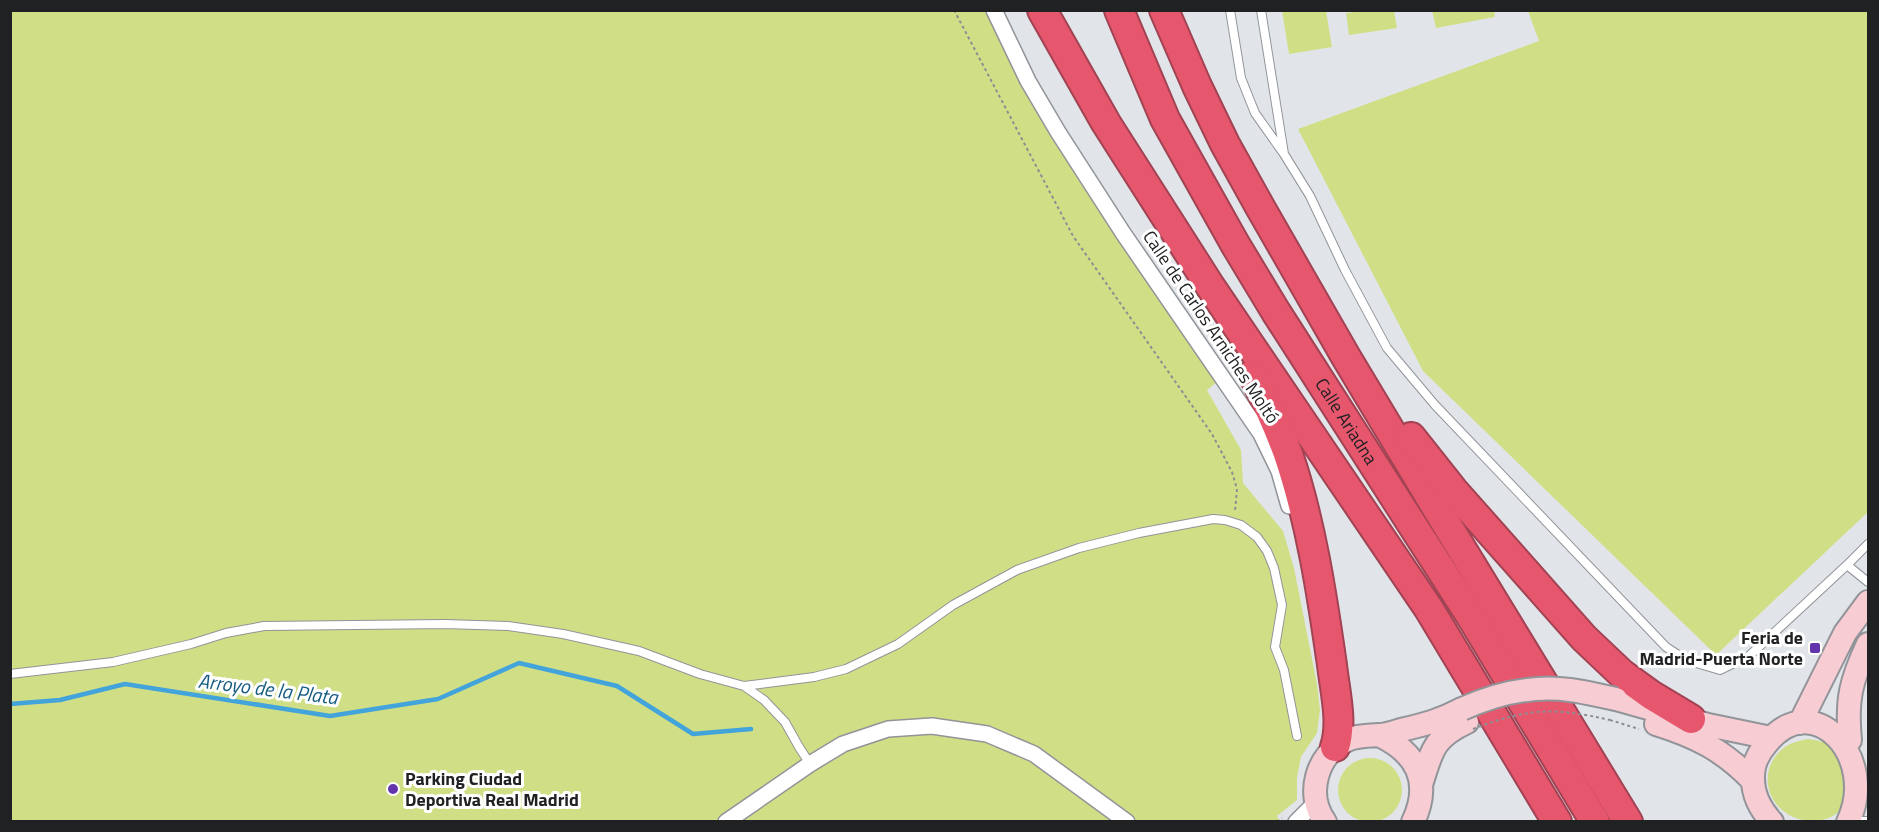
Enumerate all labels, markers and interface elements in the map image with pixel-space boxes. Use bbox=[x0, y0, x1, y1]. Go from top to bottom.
street label: Calle de Carlos Arniches Moltó bbox=[1137, 225, 1286, 429]
street label: Calle Ariadna bbox=[1309, 372, 1384, 470]
place label: Feria de Madrid-Puerta Norte bbox=[1639, 624, 1803, 672]
marker: Feria de Madrid-Puerta Norte bbox=[1808, 641, 1822, 655]
water label: Arroyo de la Plata bbox=[197, 665, 340, 713]
place label: Parking Ciudad Deportiva Real Madrid bbox=[405, 765, 579, 813]
marker: Parking Ciudad Deportiva Real Madrid bbox=[386, 782, 400, 796]

